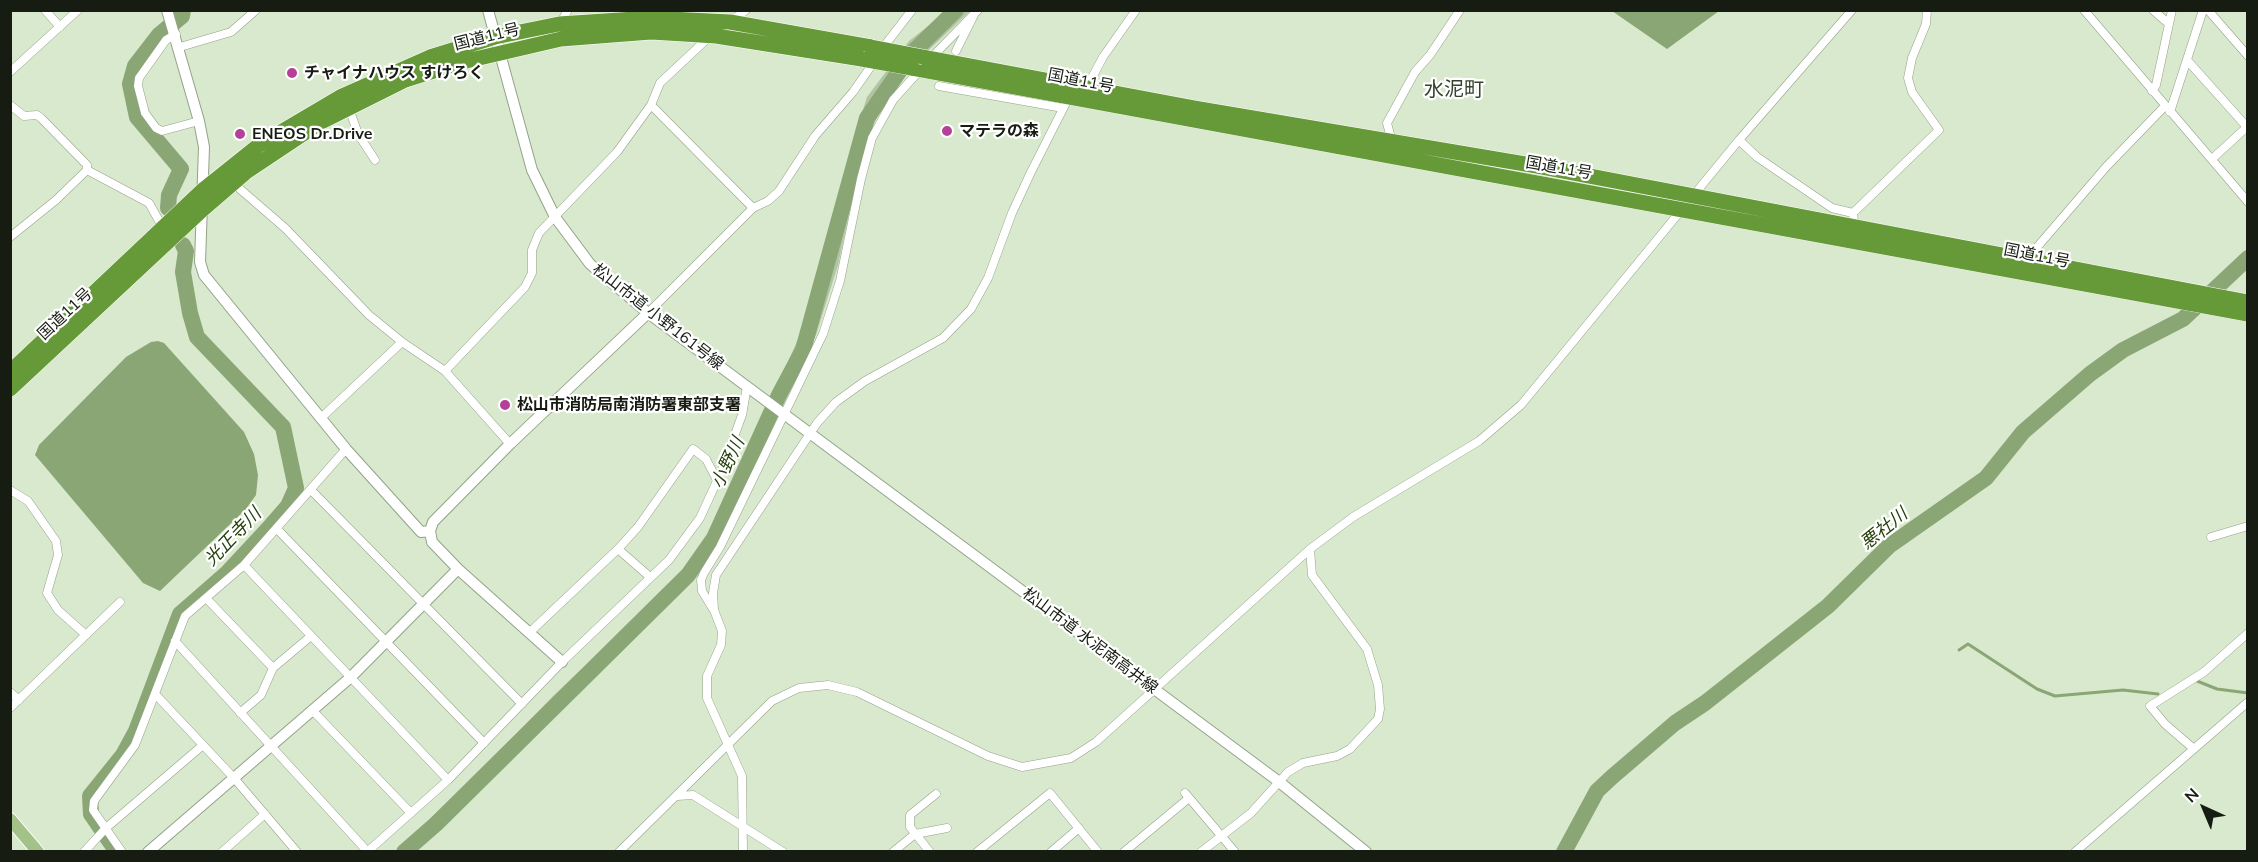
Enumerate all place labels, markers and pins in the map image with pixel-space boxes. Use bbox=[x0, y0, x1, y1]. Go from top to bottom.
place label: チャイナハウス すけろく bbox=[304, 63, 484, 83]
marker: チャイナハウス すけろく bbox=[285, 66, 299, 80]
place label: マテラの森 bbox=[959, 121, 1039, 141]
place label: ENEOS Dr.Drive bbox=[252, 124, 372, 144]
marker: マテラの森 bbox=[940, 124, 954, 138]
marker: ENEOS Dr.Drive bbox=[233, 127, 247, 141]
place label: 松山市消防局南消防署東部支署 bbox=[517, 395, 741, 415]
marker: 松山市消防局南消防署東部支署 bbox=[498, 398, 512, 412]

